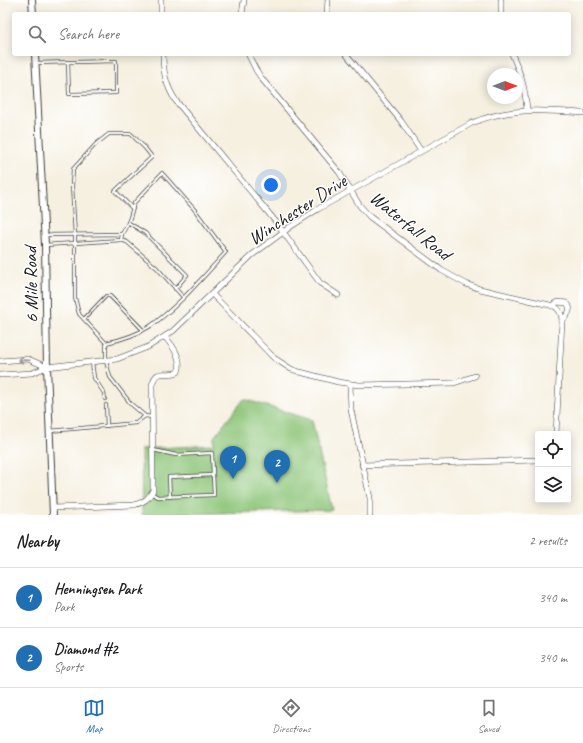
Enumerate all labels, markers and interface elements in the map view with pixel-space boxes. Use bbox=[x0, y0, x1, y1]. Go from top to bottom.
search box bbox=[12, 12, 571, 56]
icon: search bbox=[26, 23, 48, 45]
text: Search here bbox=[58, 25, 119, 44]
north arrow bbox=[487, 68, 523, 104]
street label: Winchester Drive bbox=[244, 168, 353, 250]
your location bbox=[261, 175, 281, 195]
street label: Waterfall Road bbox=[365, 186, 458, 267]
street label: 6 Mile Road bbox=[18, 243, 44, 323]
one-way arrow bbox=[18, 356, 31, 363]
map controls bbox=[535, 431, 571, 503]
button: locate bbox=[535, 431, 571, 467]
pin: 1 bbox=[220, 446, 246, 479]
pin: 2 bbox=[264, 450, 290, 483]
button: layers bbox=[535, 467, 571, 503]
text: Nearby bbox=[16, 531, 59, 552]
text: 2 results bbox=[529, 533, 567, 549]
text: Henningsen Park bbox=[54, 580, 142, 599]
text: 1 bbox=[26, 590, 32, 606]
text: 340 m bbox=[539, 590, 567, 606]
text: Park bbox=[54, 599, 75, 615]
text: Diamond #2 bbox=[54, 640, 118, 659]
text: 2 bbox=[26, 650, 32, 666]
text: 340 m bbox=[539, 650, 567, 666]
text: Sports bbox=[54, 659, 83, 675]
tab: Map bbox=[83, 697, 105, 735]
tab: Directions bbox=[272, 697, 311, 735]
tab: Saved bbox=[478, 697, 500, 735]

